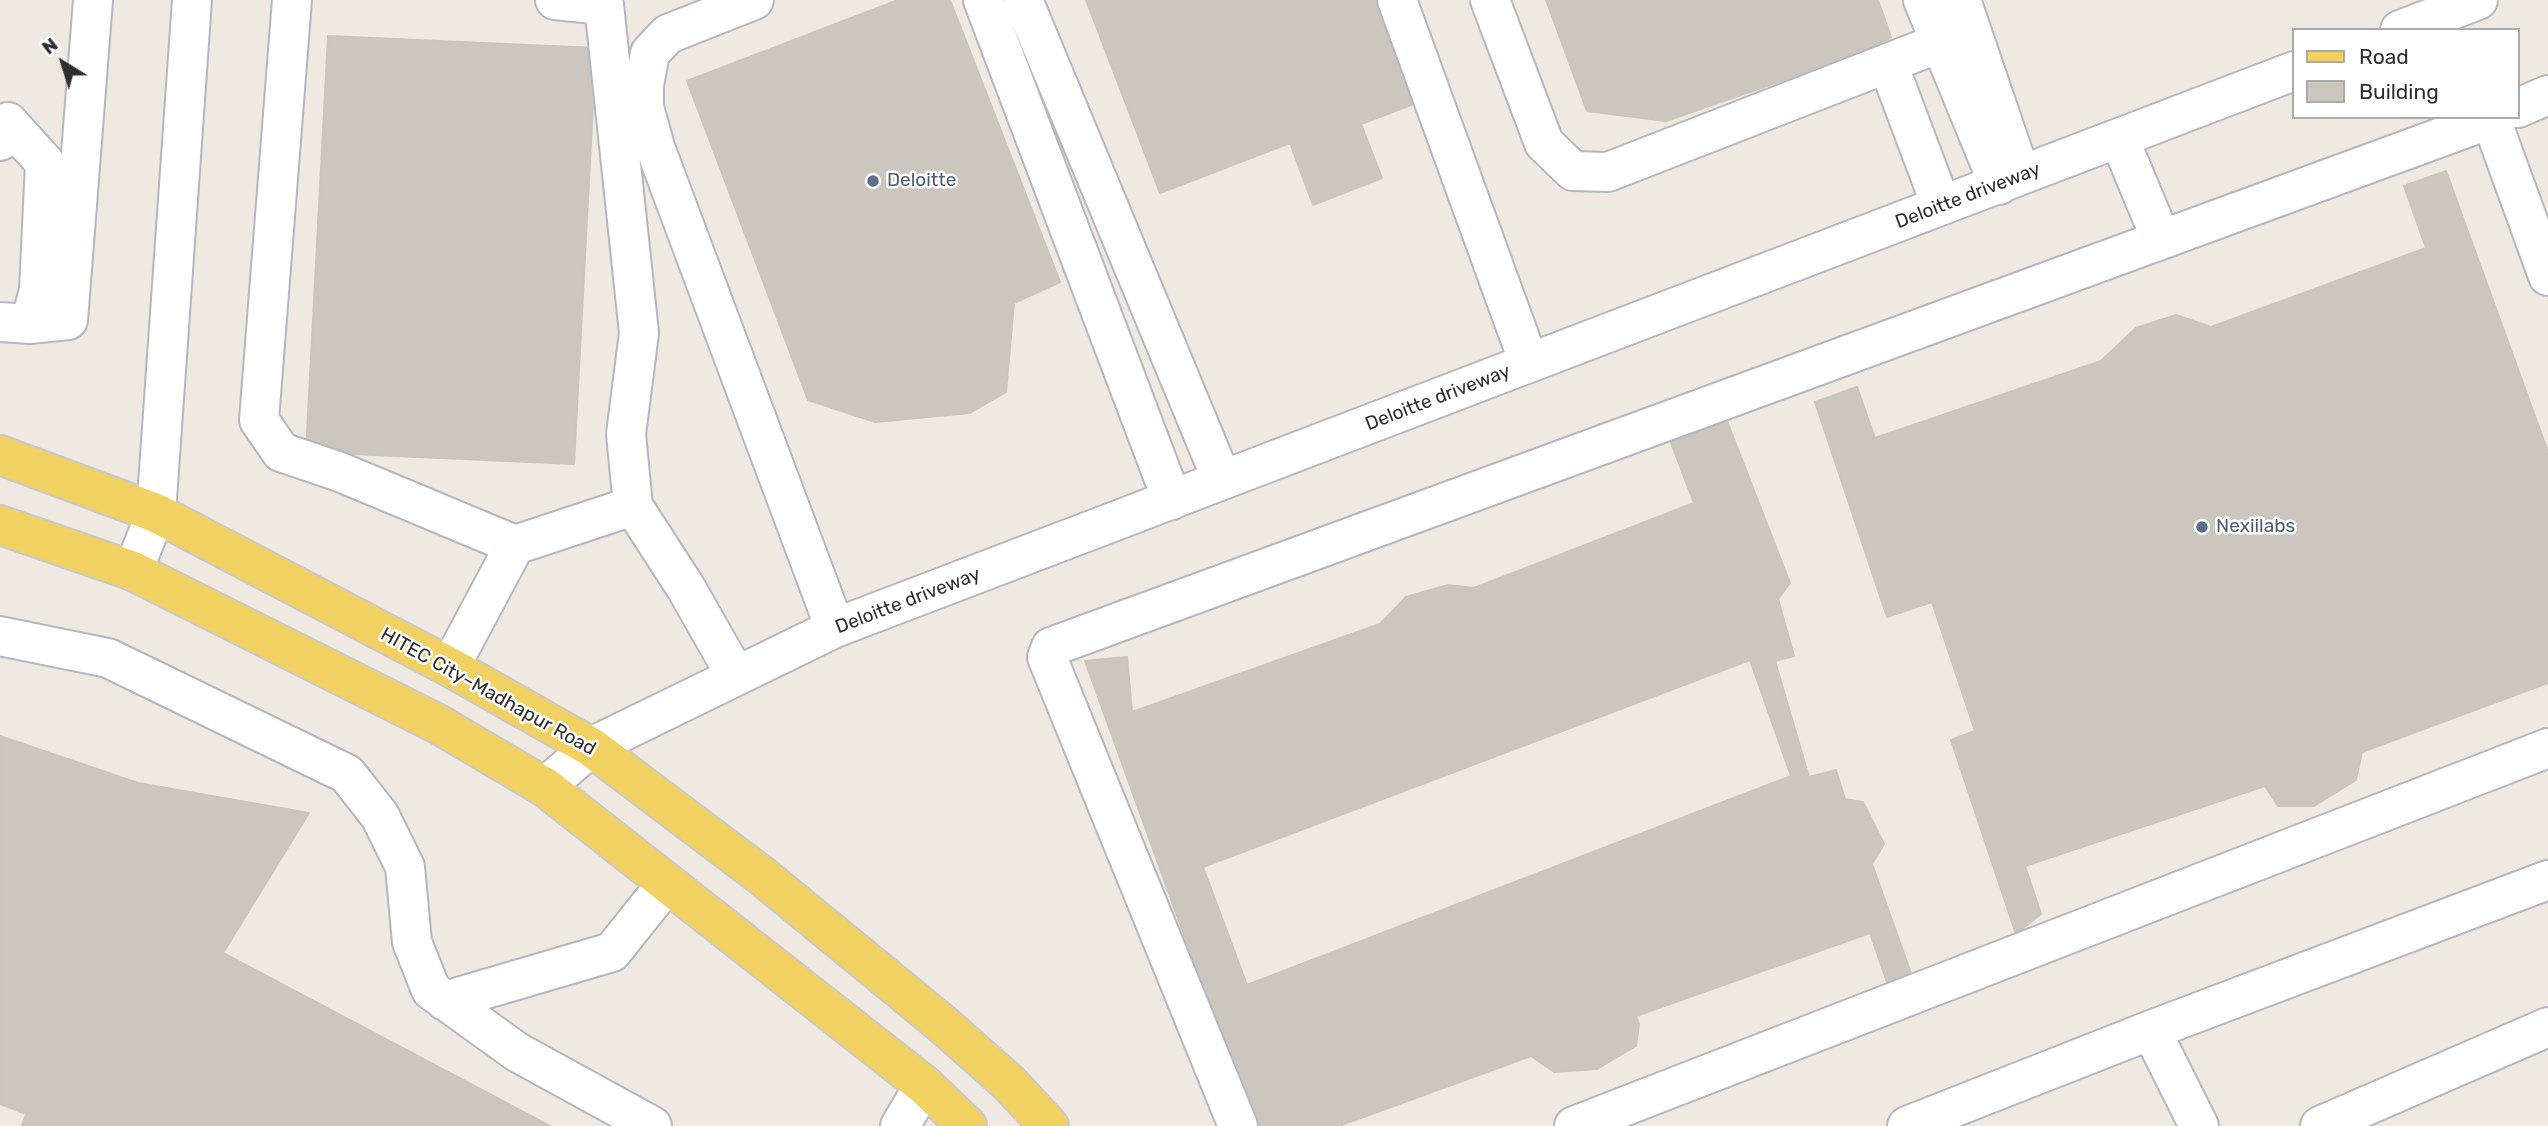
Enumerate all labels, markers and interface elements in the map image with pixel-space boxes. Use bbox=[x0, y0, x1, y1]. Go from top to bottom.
north arrow bbox=[28, 28, 98, 98]
legend bbox=[2292, 28, 2520, 119]
text: N bbox=[37, 33, 62, 59]
text: Road bbox=[2359, 44, 2409, 69]
text: Building bbox=[2359, 79, 2439, 104]
street label: Deloitte driveway bbox=[1892, 158, 2044, 234]
place label: Deloitte bbox=[887, 170, 956, 192]
marker: Deloitte bbox=[865, 173, 881, 189]
street label: Deloitte driveway bbox=[1362, 360, 1514, 436]
place label: Nexiilabs bbox=[2216, 516, 2295, 538]
marker: Nexiilabs bbox=[2194, 519, 2210, 535]
street label: Deloitte driveway bbox=[832, 563, 984, 639]
street label: HITEC City–Madhapur Road bbox=[376, 623, 600, 761]

